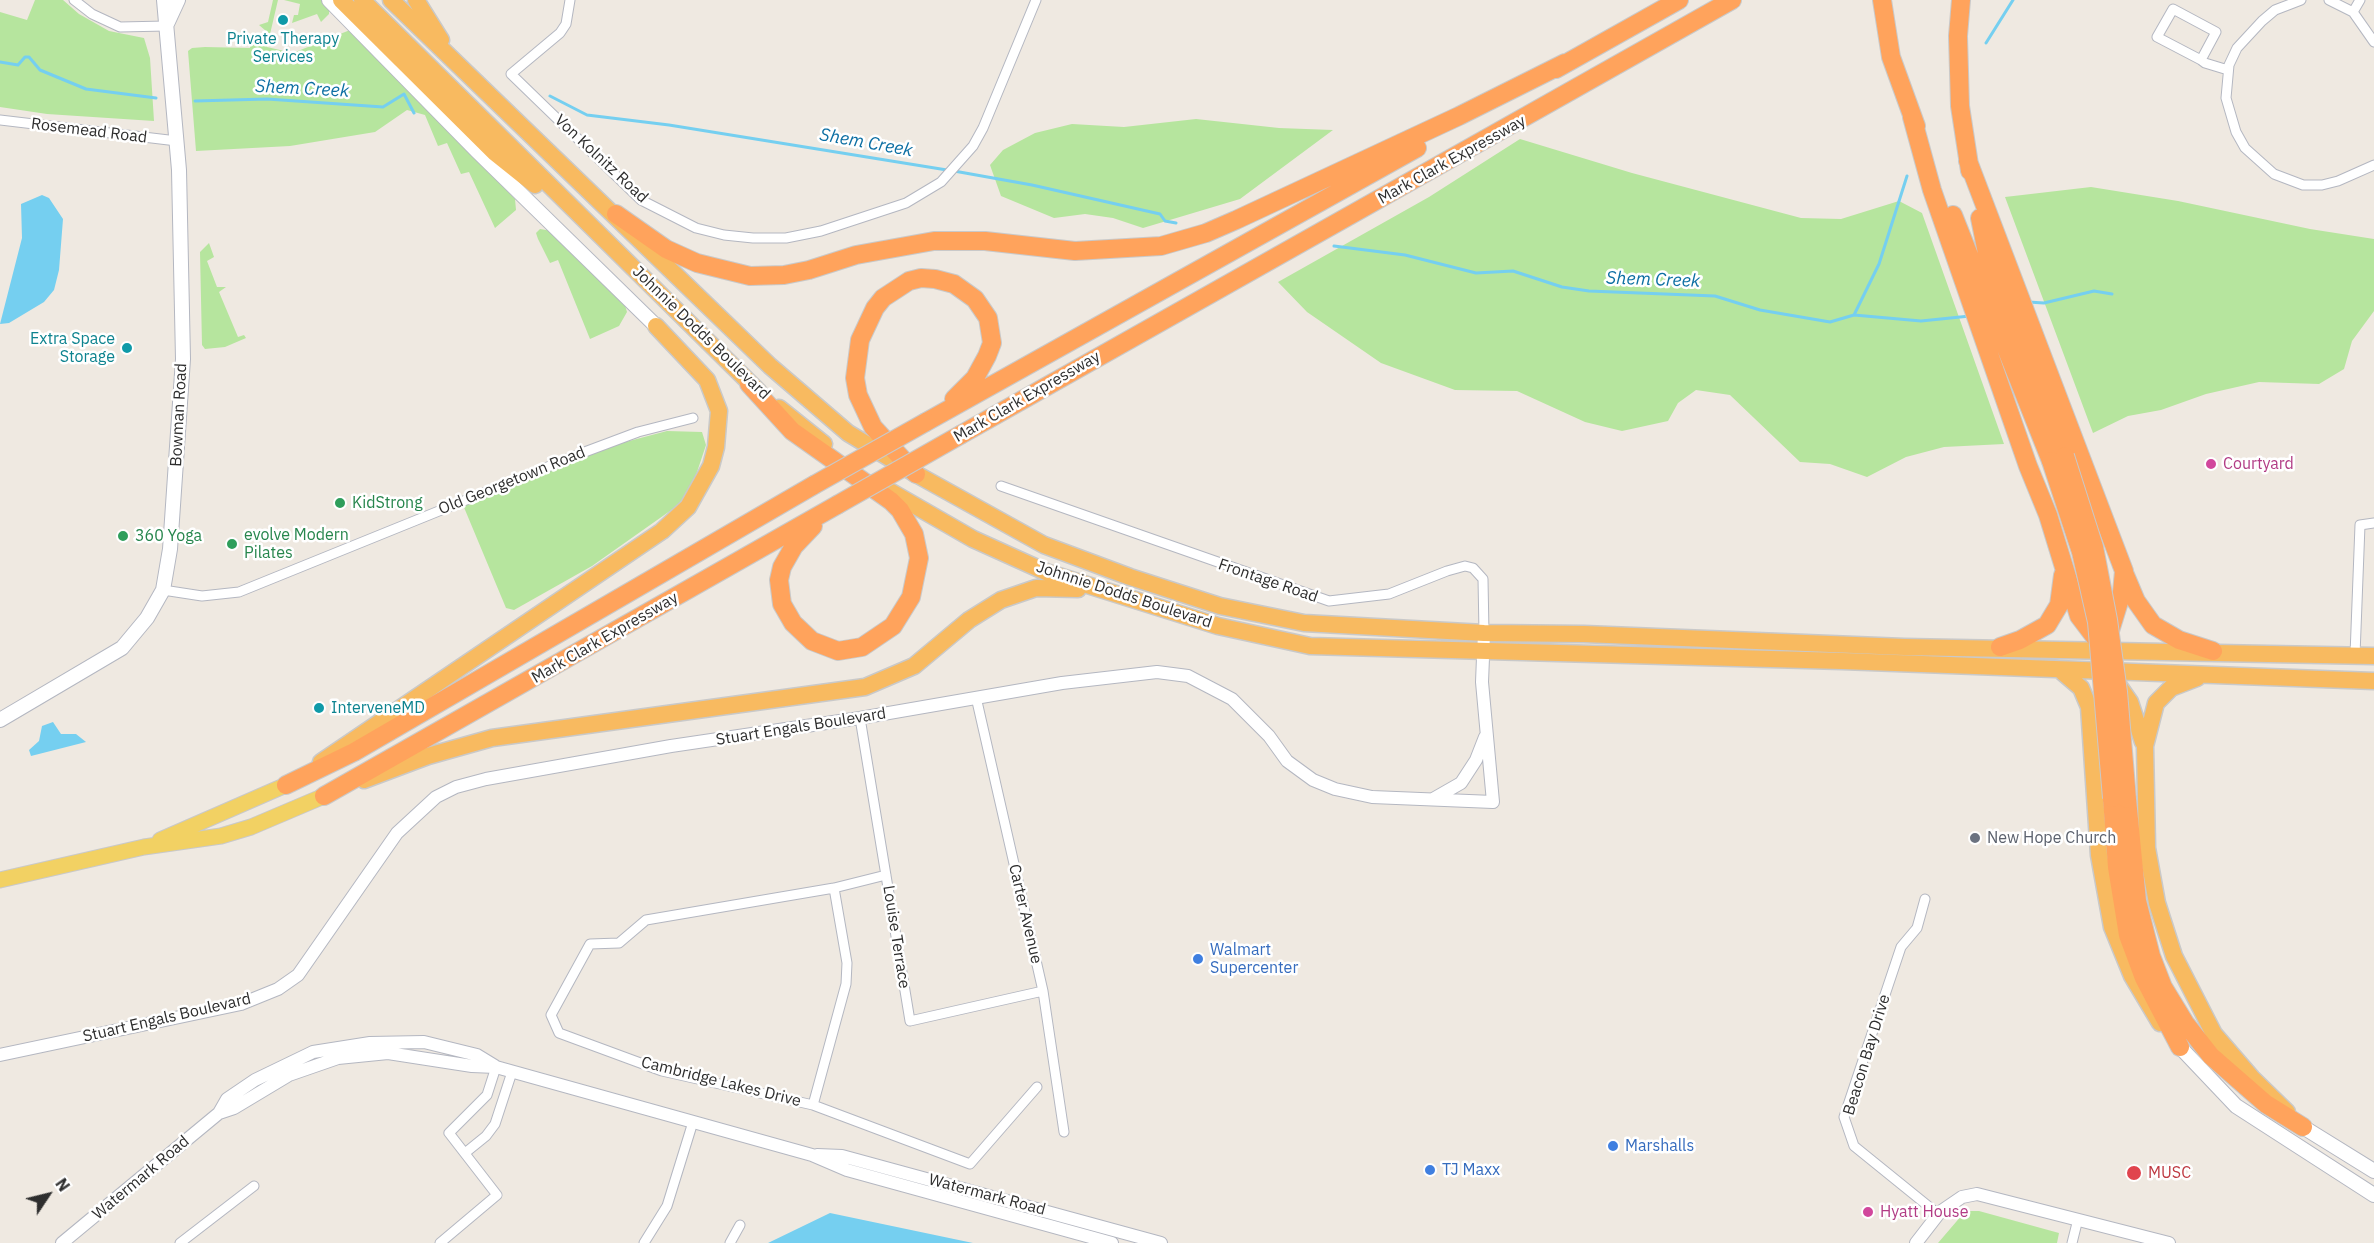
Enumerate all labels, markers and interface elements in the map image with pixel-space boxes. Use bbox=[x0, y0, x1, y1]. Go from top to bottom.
marker: Private Therapy Services bbox=[276, 13, 290, 27]
place label: Private Therapy Services bbox=[227, 29, 339, 67]
water label: Shem Creek bbox=[254, 76, 350, 102]
street label: Von Kolnitz Road bbox=[550, 111, 652, 207]
street label: Mark Clark Expressway bbox=[1375, 111, 1529, 209]
street label: Rosemead Road bbox=[30, 114, 148, 148]
water label: Shem Creek bbox=[818, 124, 914, 162]
street label: Johnnie Dodds Boulevard bbox=[628, 262, 774, 404]
water label: Shem Creek bbox=[1606, 268, 1700, 292]
place label: Extra Space Storage bbox=[30, 329, 115, 367]
marker: Extra Space Storage bbox=[120, 341, 134, 355]
street label: Mark Clark Expressway bbox=[950, 347, 1104, 447]
street label: Bowman Road bbox=[167, 363, 191, 467]
street label: Old Georgetown Road bbox=[436, 443, 588, 519]
place label: Courtyard bbox=[2223, 454, 2294, 474]
marker: Courtyard bbox=[2204, 457, 2218, 471]
place label: KidStrong bbox=[352, 493, 423, 513]
marker: KidStrong bbox=[333, 496, 347, 510]
place label: evolve Modern Pilates bbox=[244, 525, 349, 563]
place label: 360 Yoga bbox=[135, 526, 202, 546]
marker: 360 Yoga bbox=[116, 529, 130, 543]
marker: evolve Modern Pilates bbox=[225, 537, 239, 551]
street label: Frontage Road bbox=[1216, 555, 1320, 607]
street label: Johnnie Dodds Boulevard bbox=[1034, 558, 1214, 632]
street label: Mark Clark Expressway bbox=[528, 588, 682, 688]
place label: InterveneMD bbox=[331, 698, 425, 718]
marker: InterveneMD bbox=[312, 701, 326, 715]
street label: Stuart Engals Boulevard bbox=[715, 704, 887, 750]
place label: New Hope Church bbox=[1987, 828, 2116, 848]
marker: New Hope Church bbox=[1968, 831, 1982, 845]
street label: Carter Avenue bbox=[1004, 862, 1046, 966]
street label: Louise Terrace bbox=[878, 884, 914, 990]
place label: Walmart Supercenter bbox=[1210, 940, 1298, 978]
marker: Walmart Supercenter bbox=[1191, 952, 1205, 966]
street label: Stuart Engals Boulevard bbox=[81, 989, 253, 1047]
street label: Beacon Bay Drive bbox=[1839, 992, 1895, 1118]
street label: Cambridge Lakes Drive bbox=[639, 1053, 803, 1111]
street label: Watermark Road bbox=[89, 1132, 193, 1224]
place label: Marshalls bbox=[1625, 1136, 1694, 1156]
marker: Marshalls bbox=[1606, 1139, 1620, 1153]
place label: TJ Maxx bbox=[1442, 1160, 1500, 1180]
marker: TJ Maxx bbox=[1423, 1163, 1437, 1177]
place label: MUSC bbox=[2148, 1163, 2191, 1183]
marker: MUSC bbox=[2125, 1164, 2143, 1182]
north arrow bbox=[18, 1165, 78, 1225]
street label: Watermark Road bbox=[926, 1170, 1048, 1220]
text: N bbox=[51, 1174, 74, 1195]
place label: Hyatt House bbox=[1880, 1202, 1968, 1222]
marker: Hyatt House bbox=[1861, 1205, 1875, 1219]

